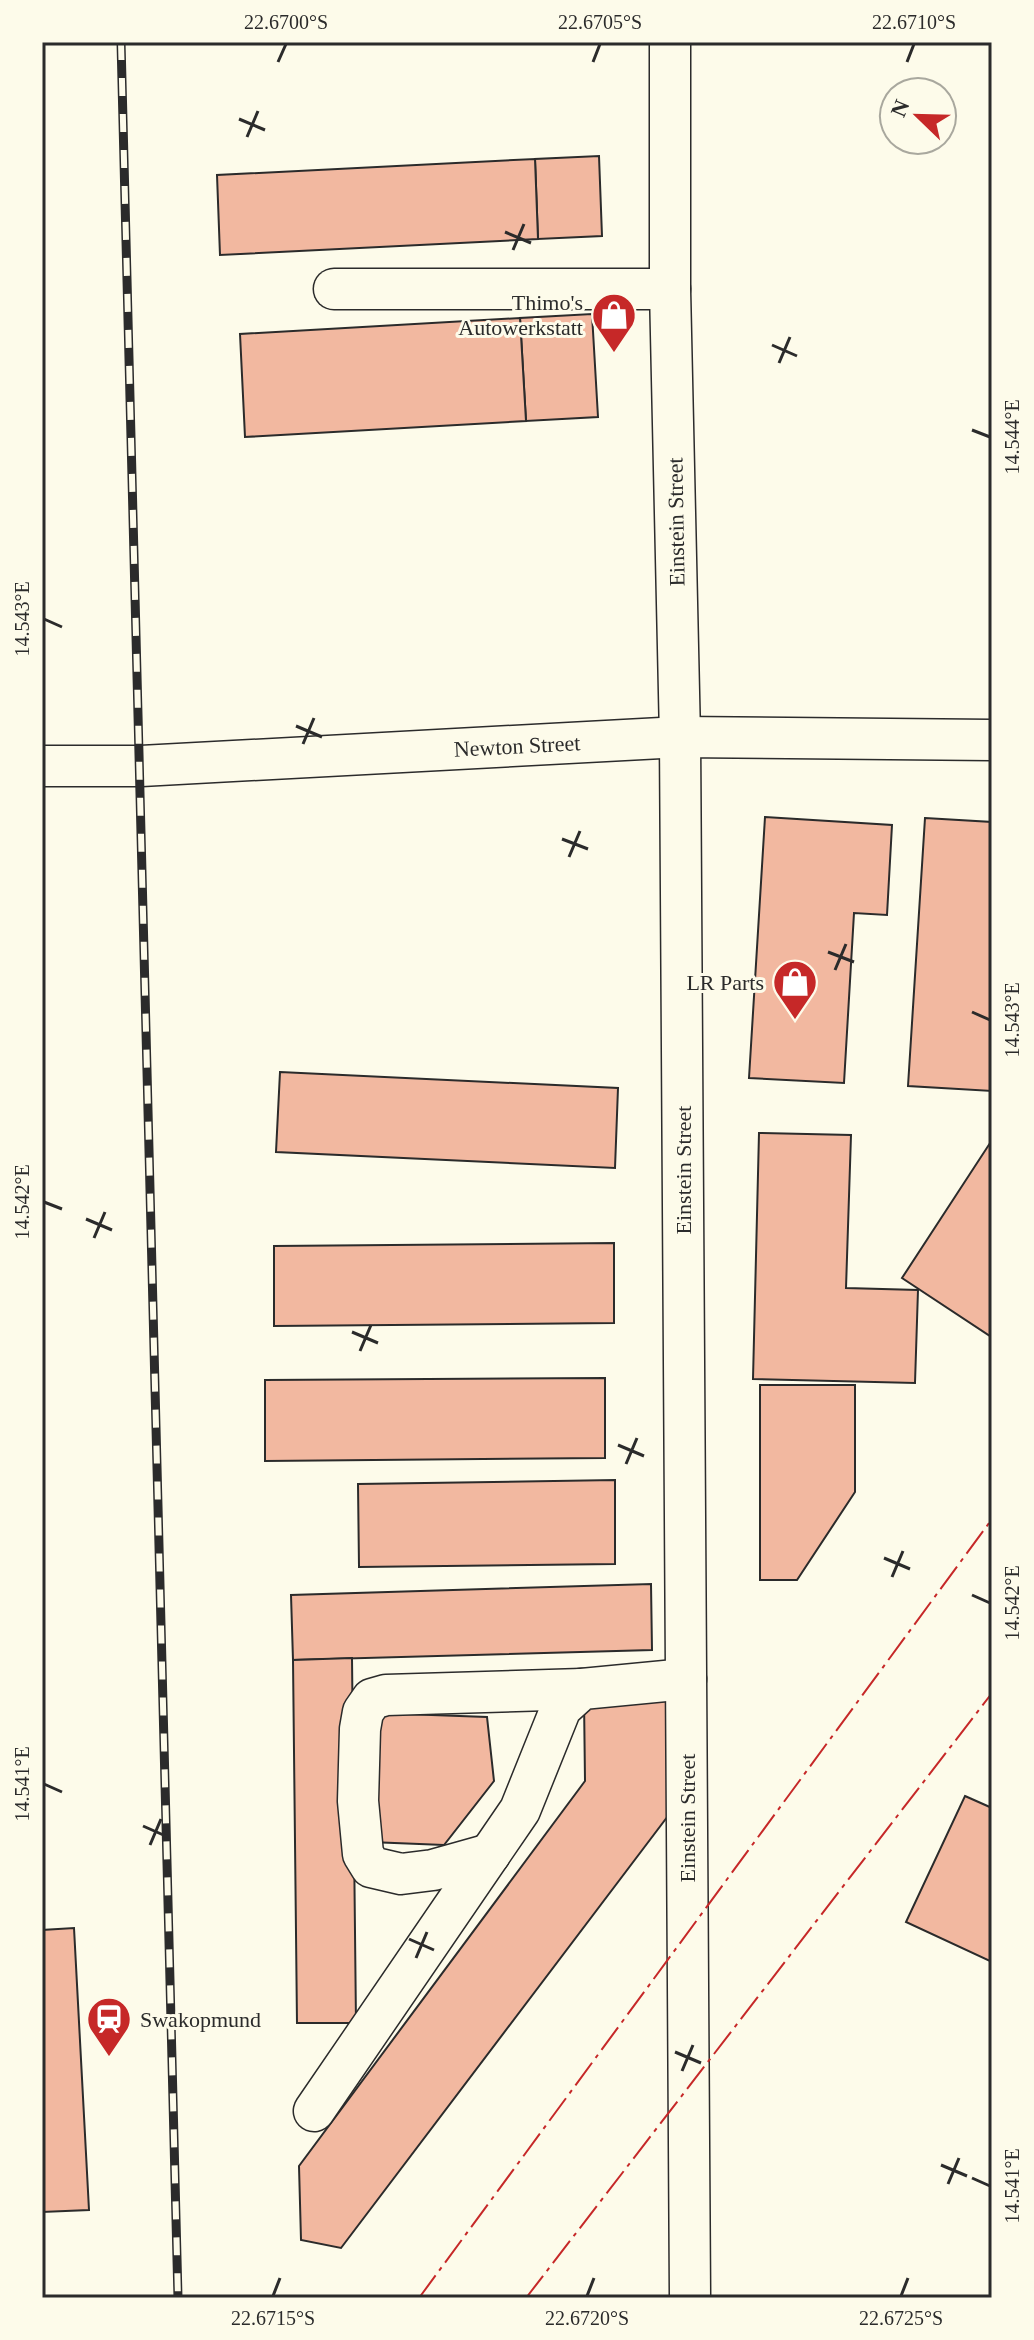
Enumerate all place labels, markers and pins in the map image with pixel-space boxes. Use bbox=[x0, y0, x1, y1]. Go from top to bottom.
place label: Thimo's Autowerkstatt bbox=[458, 290, 583, 340]
shop icon: Thimo's Autowerkstatt bbox=[590, 291, 638, 354]
shop icon: LR Parts bbox=[771, 958, 819, 1021]
place label: LR Parts bbox=[686, 970, 764, 995]
station icon: Swakopmund bbox=[85, 1995, 133, 2058]
place label: Swakopmund bbox=[140, 2007, 261, 2032]

